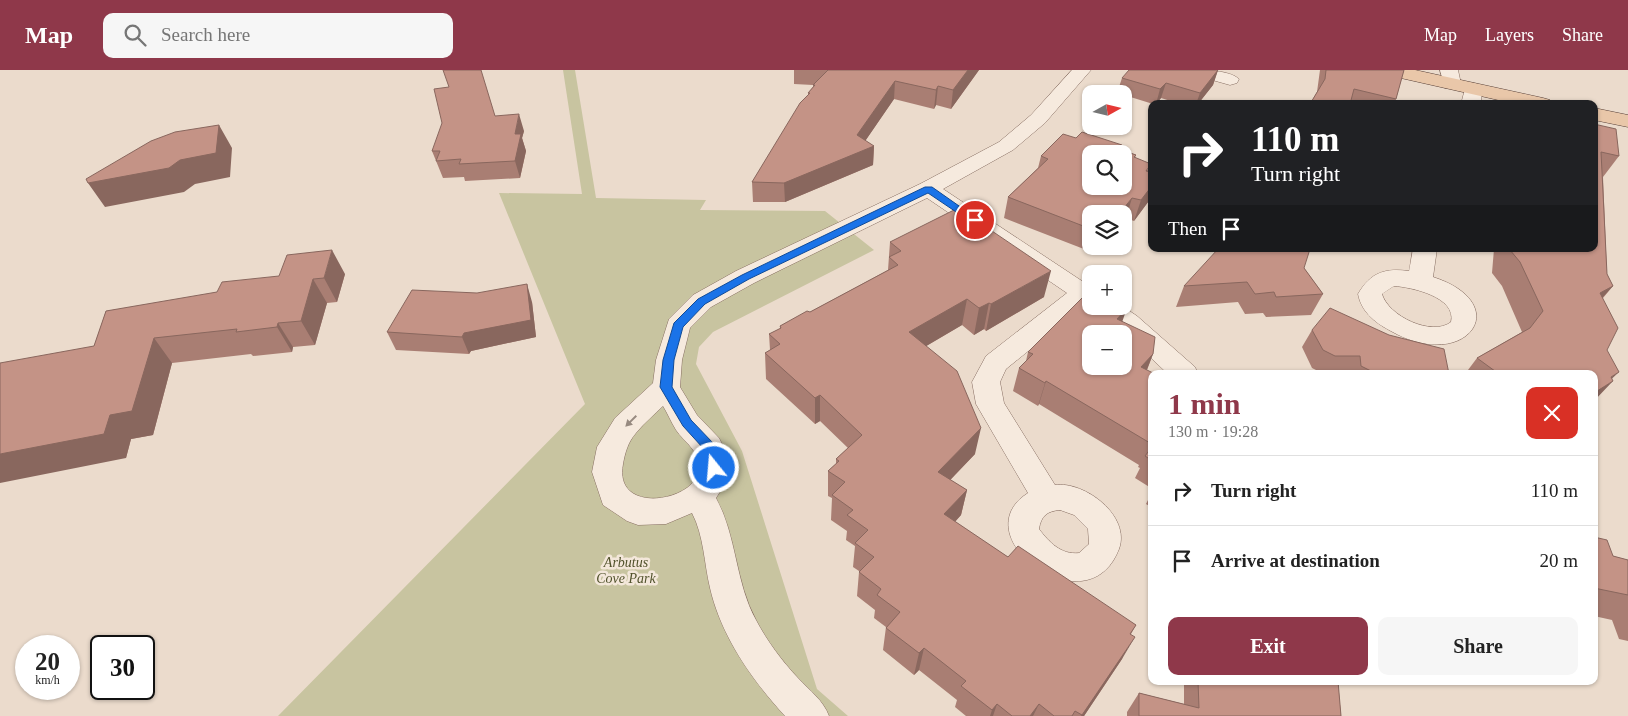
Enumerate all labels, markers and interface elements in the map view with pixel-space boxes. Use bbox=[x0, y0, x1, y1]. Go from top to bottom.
search box bbox=[103, 13, 453, 58]
icon: search bbox=[121, 21, 149, 49]
text: Map bbox=[25, 22, 73, 48]
text: Search here bbox=[161, 24, 250, 45]
text: Map bbox=[1424, 25, 1457, 45]
text: Layers bbox=[1485, 25, 1534, 45]
text: Share bbox=[1562, 25, 1603, 45]
north arrow bbox=[1082, 85, 1132, 135]
map controls bbox=[1082, 85, 1132, 375]
icon: right bbox=[1168, 120, 1233, 185]
text: 110 m bbox=[1251, 120, 1339, 159]
button: search bbox=[1082, 145, 1132, 195]
text: Turn right bbox=[1251, 161, 1340, 186]
pin bbox=[954, 199, 996, 241]
button: layers bbox=[1082, 205, 1132, 255]
icon: arrive bbox=[961, 206, 989, 234]
icon: arrive bbox=[1217, 215, 1245, 243]
text: Then bbox=[1168, 218, 1207, 239]
button: + bbox=[1082, 265, 1132, 315]
button: − bbox=[1082, 325, 1132, 375]
text: 1 min bbox=[1168, 387, 1241, 420]
button: close bbox=[1526, 387, 1578, 439]
one-way arrow bbox=[625, 414, 637, 426]
text: 130 m · 19:28 bbox=[1168, 423, 1258, 440]
position arrow bbox=[687, 441, 739, 493]
icon: right bbox=[1168, 477, 1196, 505]
text: Turn right bbox=[1211, 480, 1296, 501]
text: 110 m bbox=[1531, 480, 1578, 501]
icon: arrive bbox=[1168, 547, 1196, 575]
text: Arrive at destination bbox=[1211, 550, 1380, 571]
text: 20 m bbox=[1539, 550, 1578, 571]
park label: Arbutus Cove Park bbox=[596, 555, 657, 586]
button: Exit bbox=[1168, 617, 1368, 675]
button: Share bbox=[1378, 617, 1578, 675]
speed limit sign: 30 bbox=[90, 635, 155, 700]
text: 20 bbox=[35, 648, 60, 675]
text: km/h bbox=[35, 673, 60, 687]

